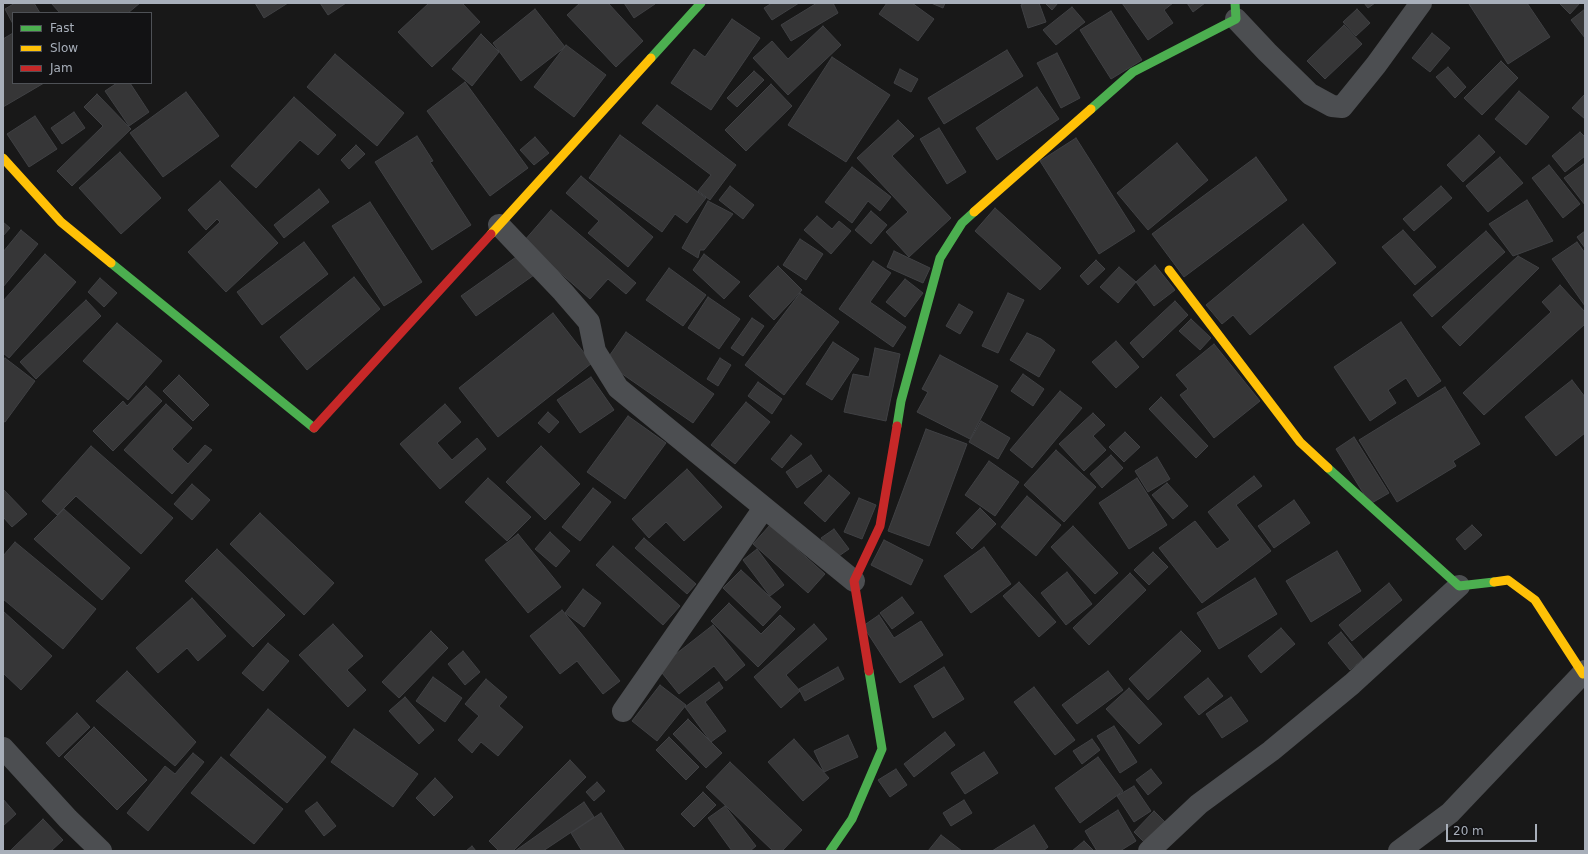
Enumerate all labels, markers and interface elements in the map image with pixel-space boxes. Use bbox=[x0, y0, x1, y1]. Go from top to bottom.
legend bbox=[12, 12, 152, 84]
text: Fast bbox=[50, 21, 74, 35]
text: Slow bbox=[50, 41, 78, 55]
text: Jam bbox=[50, 61, 73, 75]
scale bar bbox=[1448, 816, 1539, 842]
text: 20 m bbox=[1453, 824, 1484, 838]

